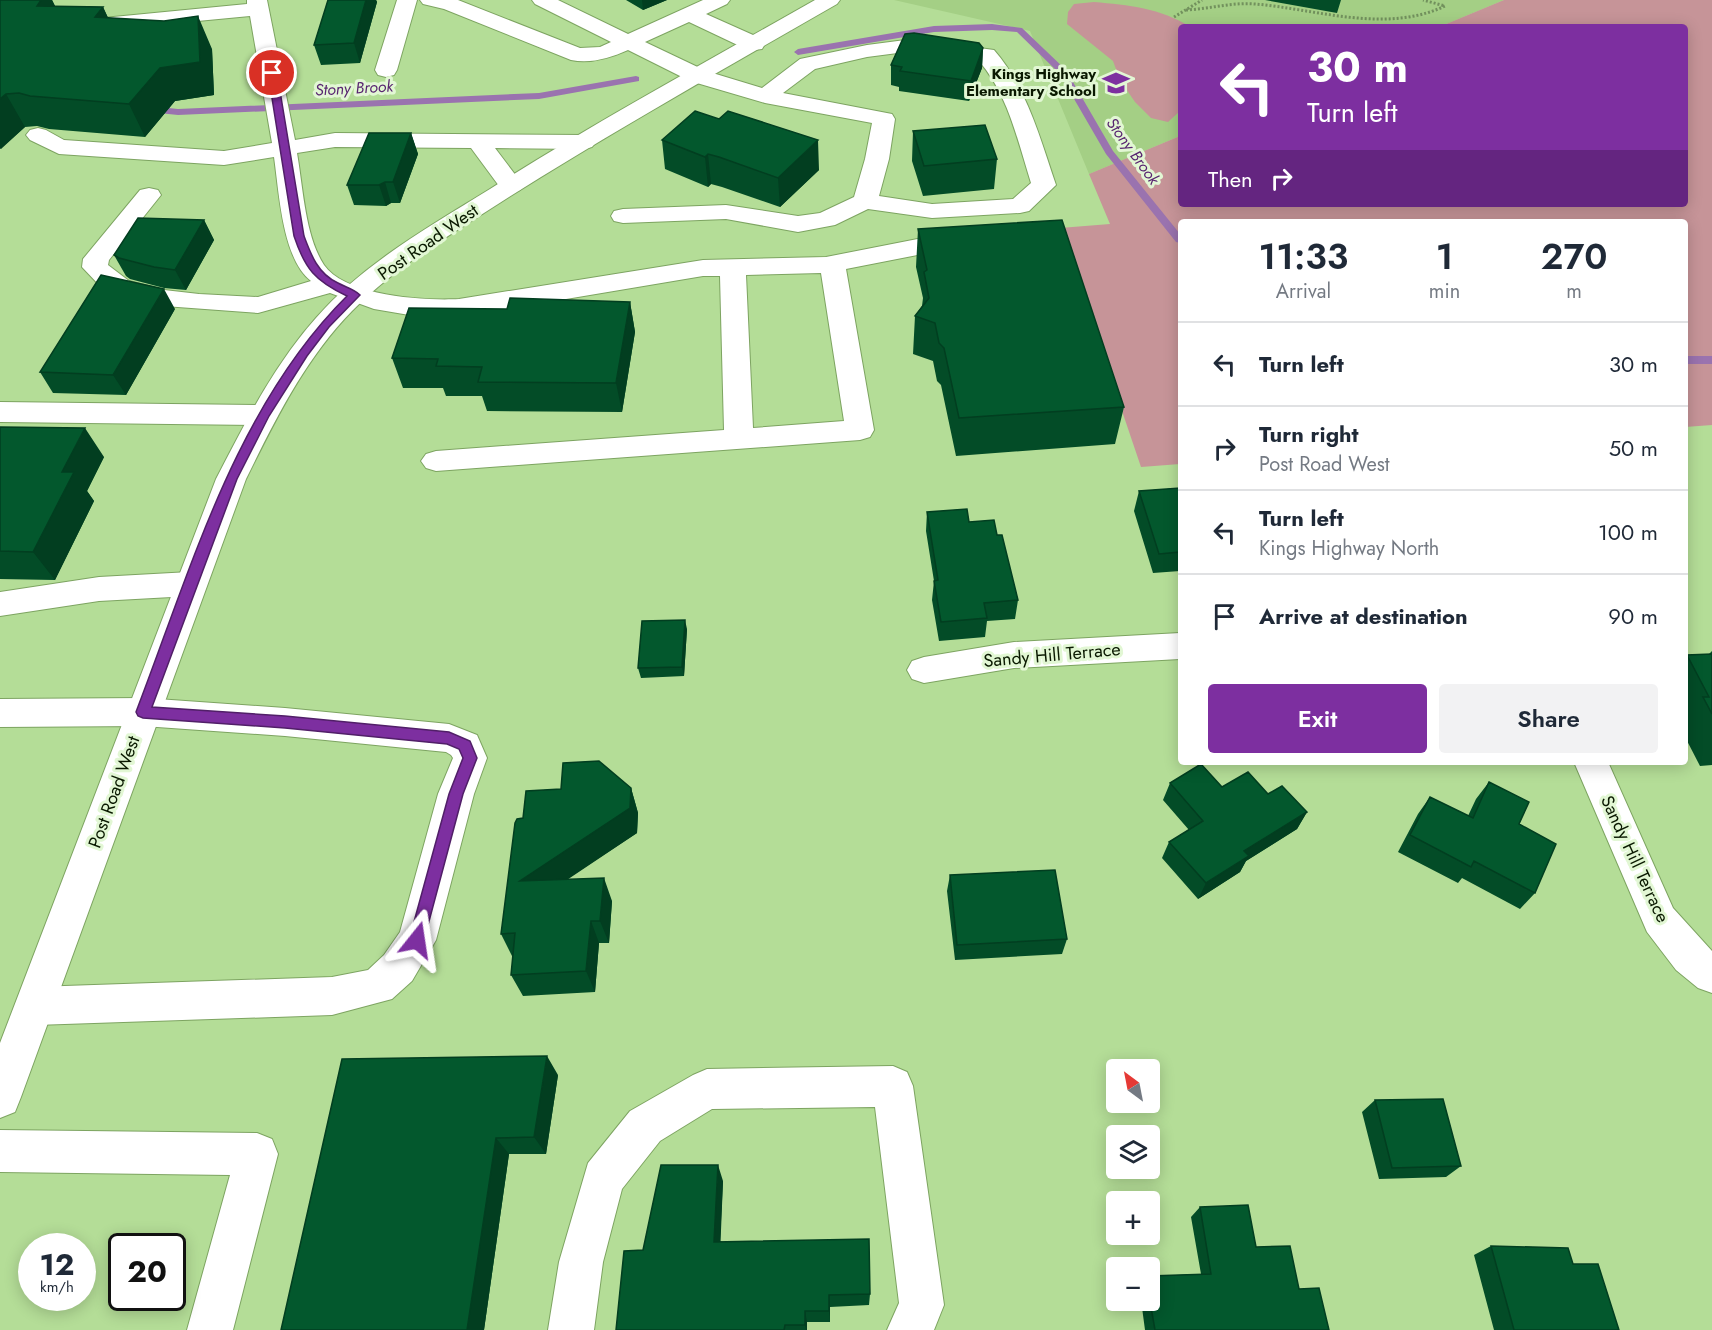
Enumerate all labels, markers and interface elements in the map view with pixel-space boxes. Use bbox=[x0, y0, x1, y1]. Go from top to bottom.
text: 30 m bbox=[1307, 37, 1408, 98]
pin bbox=[246, 47, 297, 98]
icon: left bbox=[1208, 48, 1286, 126]
icon: arrive bbox=[255, 56, 288, 89]
place label: Kings Highway Elementary School bbox=[966, 63, 1096, 102]
school or university icon: Kings Highway Elementary School bbox=[1101, 68, 1131, 98]
water label: Stony Brook bbox=[314, 74, 395, 102]
text: Turn left bbox=[1307, 93, 1397, 132]
water label: Stony Brook bbox=[1101, 113, 1166, 190]
icon: right bbox=[1265, 162, 1298, 195]
text: Then bbox=[1208, 163, 1253, 195]
street label: Post Road West bbox=[372, 197, 484, 286]
text: 11:33 bbox=[1259, 230, 1348, 282]
text: 1 bbox=[1436, 230, 1453, 282]
text: 270 bbox=[1541, 230, 1607, 282]
text: Arrival bbox=[1276, 277, 1331, 306]
text: min bbox=[1429, 277, 1460, 306]
text: m bbox=[1566, 277, 1582, 306]
icon: left bbox=[1208, 348, 1241, 381]
text: Turn left bbox=[1259, 348, 1344, 380]
text: 30 m bbox=[1609, 348, 1658, 380]
text: Turn right bbox=[1259, 418, 1359, 450]
icon: right bbox=[1208, 432, 1241, 465]
text: 50 m bbox=[1609, 432, 1658, 464]
text: Post Road West bbox=[1259, 450, 1390, 479]
text: Turn left bbox=[1259, 502, 1344, 534]
icon: left bbox=[1208, 516, 1241, 549]
text: 100 m bbox=[1598, 516, 1658, 548]
text: Kings Highway North bbox=[1259, 534, 1439, 563]
icon: arrive bbox=[1208, 600, 1241, 633]
text: Arrive at destination bbox=[1259, 600, 1468, 632]
text: 90 m bbox=[1608, 600, 1658, 632]
street label: Sandy Hill Terrace bbox=[982, 636, 1122, 674]
button: Exit bbox=[1208, 684, 1427, 753]
button: Share bbox=[1439, 684, 1658, 753]
street label: Post Road West bbox=[82, 732, 147, 852]
street label: Sandy Hill Terrace bbox=[1594, 791, 1676, 927]
position arrow bbox=[385, 908, 449, 972]
north arrow bbox=[1106, 1059, 1160, 1113]
map controls bbox=[1106, 1059, 1160, 1311]
button: layers bbox=[1106, 1125, 1160, 1179]
button: + bbox=[1106, 1191, 1160, 1245]
speed limit sign: 20 bbox=[108, 1233, 186, 1311]
text: 12 bbox=[40, 1243, 74, 1286]
button: − bbox=[1106, 1257, 1160, 1311]
text: km/h bbox=[40, 1276, 74, 1298]

